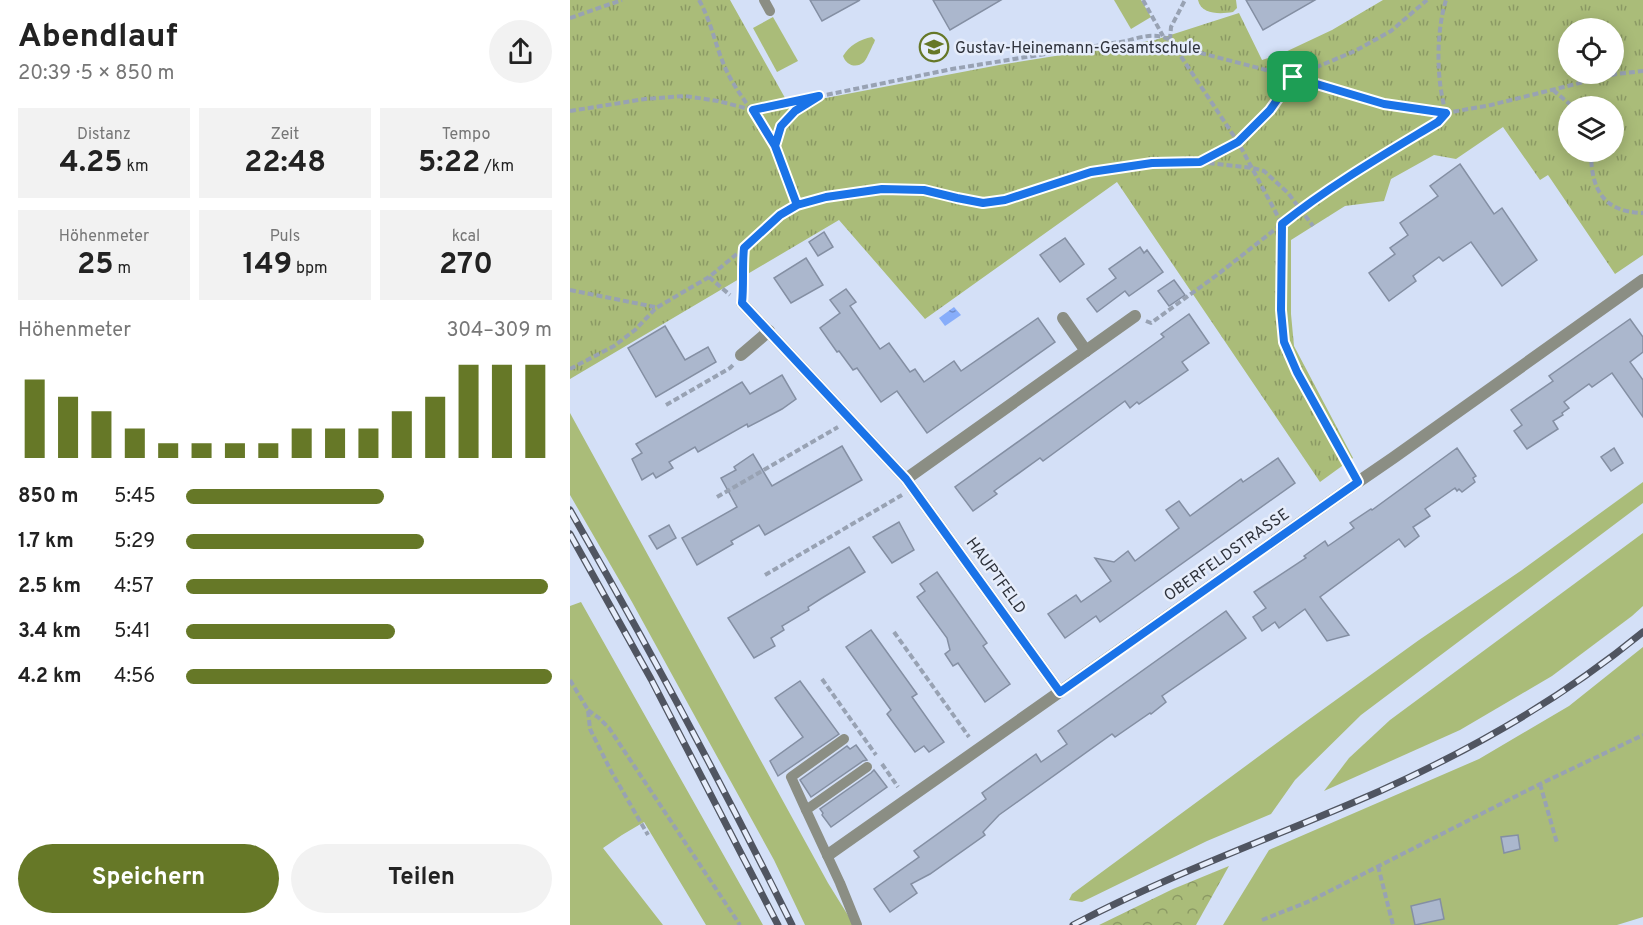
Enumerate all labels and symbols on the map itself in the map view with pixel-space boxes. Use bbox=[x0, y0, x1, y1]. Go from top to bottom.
school or university icon: Gustav-Heinemann-Gesamtschule bbox=[918, 31, 950, 63]
place label: Gustav-Heinemann-Gesamtschule bbox=[955, 39, 1201, 59]
pin bbox=[1267, 51, 1318, 102]
street label: OBERFELDSTRASSE bbox=[1161, 505, 1294, 606]
street label: HAUPTFELD bbox=[961, 534, 1030, 618]

